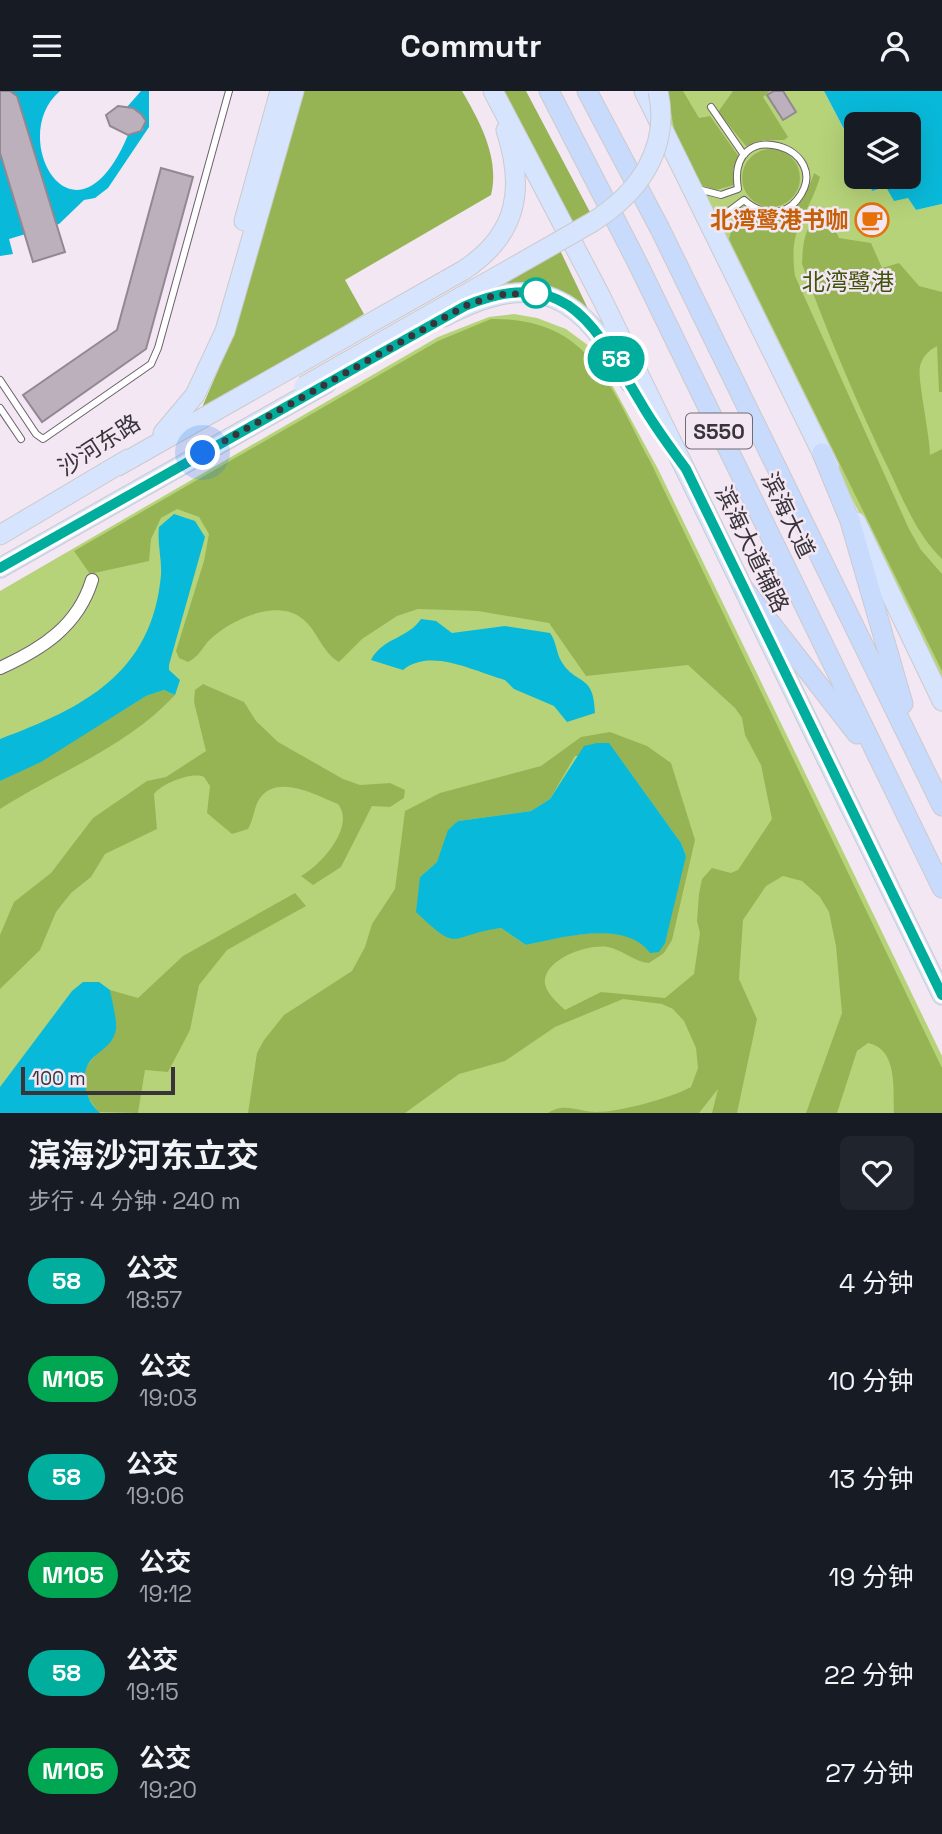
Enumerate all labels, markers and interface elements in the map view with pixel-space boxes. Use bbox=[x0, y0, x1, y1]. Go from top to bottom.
text: Commutr bbox=[400, 26, 542, 66]
icon: menu bbox=[28, 27, 66, 65]
icon: person bbox=[876, 27, 914, 65]
map controls bbox=[844, 112, 921, 189]
button: layers bbox=[844, 112, 921, 189]
cafe icon: 北湾鹭港书咖 bbox=[853, 201, 891, 239]
place label: 北湾鹭港书咖 bbox=[710, 205, 848, 235]
park label: 北湾鹭港 bbox=[802, 267, 894, 297]
unlabelled marker bbox=[521, 278, 551, 308]
line badge: 58 bbox=[584, 336, 648, 382]
text: 58 bbox=[602, 343, 630, 374]
street label: 沙河东路 bbox=[52, 407, 146, 483]
road number: S550 bbox=[686, 413, 752, 449]
your location bbox=[185, 435, 220, 470]
street label: 滨海大道 bbox=[754, 467, 822, 563]
street label: 滨海大道辅路 bbox=[708, 480, 796, 618]
scale bar bbox=[21, 1064, 175, 1096]
text: 100 m bbox=[32, 1066, 86, 1091]
text: 滨海沙河东立交 bbox=[28, 1135, 259, 1177]
button: heart bbox=[840, 1136, 914, 1210]
text: 步行 · 4 分钟 · 240 m bbox=[28, 1186, 241, 1216]
text: 公交 bbox=[126, 1251, 178, 1285]
text: 58 bbox=[52, 1265, 81, 1296]
text: 4 分钟 bbox=[839, 1266, 914, 1300]
text: 18:57 bbox=[126, 1285, 182, 1315]
text: 公交 bbox=[139, 1349, 191, 1383]
text: M105 bbox=[42, 1363, 104, 1394]
text: 10 分钟 bbox=[828, 1364, 914, 1398]
text: 19:03 bbox=[139, 1383, 197, 1413]
text: 公交 bbox=[126, 1447, 178, 1481]
text: 58 bbox=[52, 1461, 81, 1492]
text: 13 分钟 bbox=[829, 1462, 914, 1496]
text: 19:06 bbox=[126, 1481, 184, 1511]
text: 公交 bbox=[139, 1545, 191, 1579]
text: M105 bbox=[42, 1559, 104, 1590]
text: 19 分钟 bbox=[829, 1560, 914, 1594]
text: 19:12 bbox=[139, 1579, 192, 1609]
text: 公交 bbox=[126, 1643, 178, 1677]
text: 58 bbox=[52, 1657, 81, 1688]
text: 22 分钟 bbox=[824, 1658, 914, 1692]
text: 19:15 bbox=[126, 1677, 179, 1707]
text: 公交 bbox=[139, 1741, 191, 1775]
text: M105 bbox=[42, 1755, 104, 1786]
text: 27 分钟 bbox=[825, 1756, 914, 1790]
text: 19:20 bbox=[139, 1775, 197, 1805]

